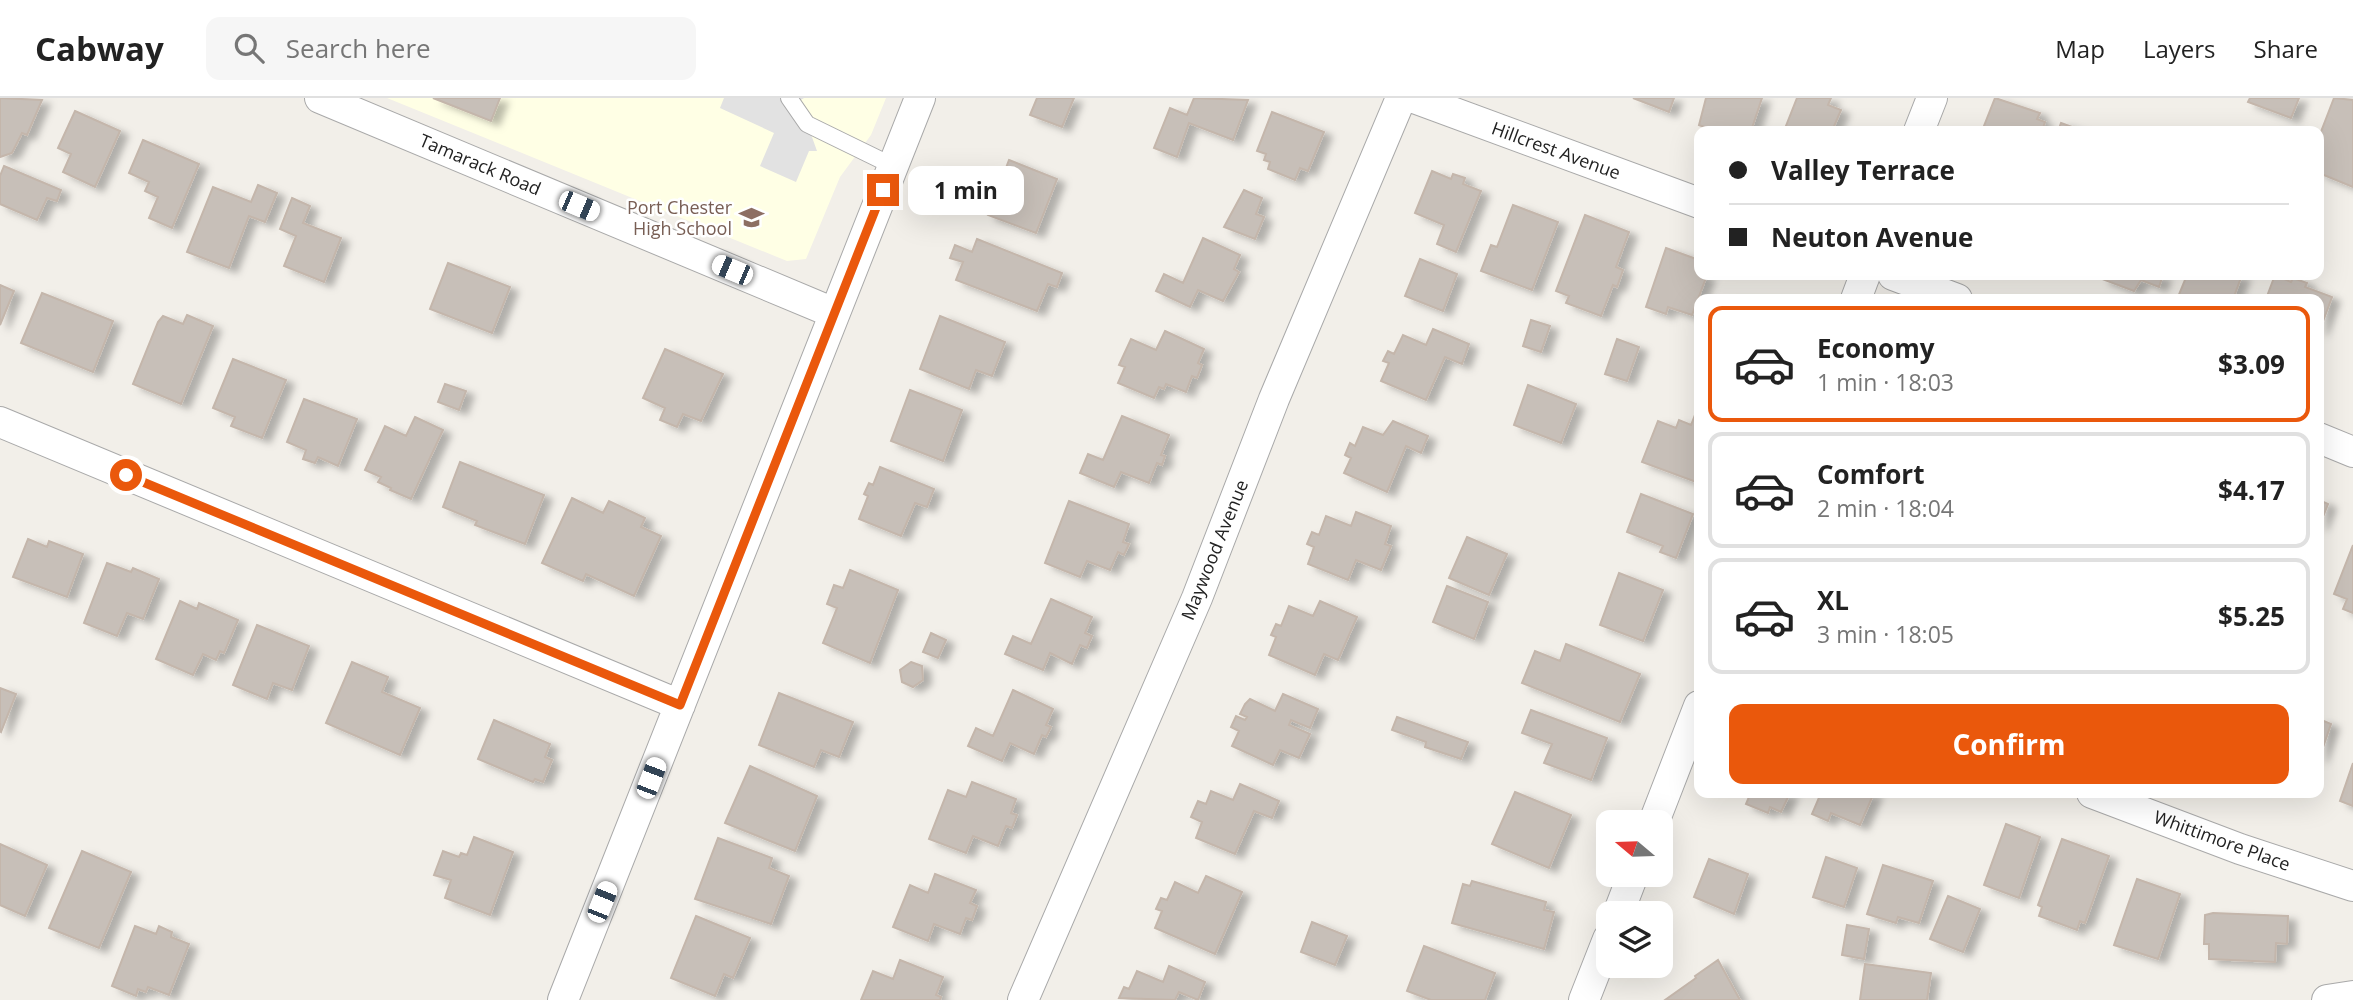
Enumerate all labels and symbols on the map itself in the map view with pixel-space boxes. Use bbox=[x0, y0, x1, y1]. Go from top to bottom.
street label: Hillcrest Avenue bbox=[1489, 116, 1624, 184]
street label: Tamarack Road bbox=[416, 128, 545, 200]
callout: 1 min bbox=[908, 166, 1023, 214]
route end bbox=[867, 174, 899, 206]
car bbox=[556, 188, 603, 224]
place label: Port Chester High School bbox=[627, 195, 733, 240]
school or university icon: Port Chester High School bbox=[738, 204, 766, 232]
car bbox=[709, 252, 756, 288]
route start bbox=[110, 459, 142, 491]
street label: Maywood Avenue bbox=[1175, 476, 1253, 623]
car bbox=[634, 755, 669, 801]
street label: Whittimore Place bbox=[2151, 804, 2294, 876]
north arrow bbox=[1596, 810, 1673, 887]
car bbox=[585, 879, 620, 925]

